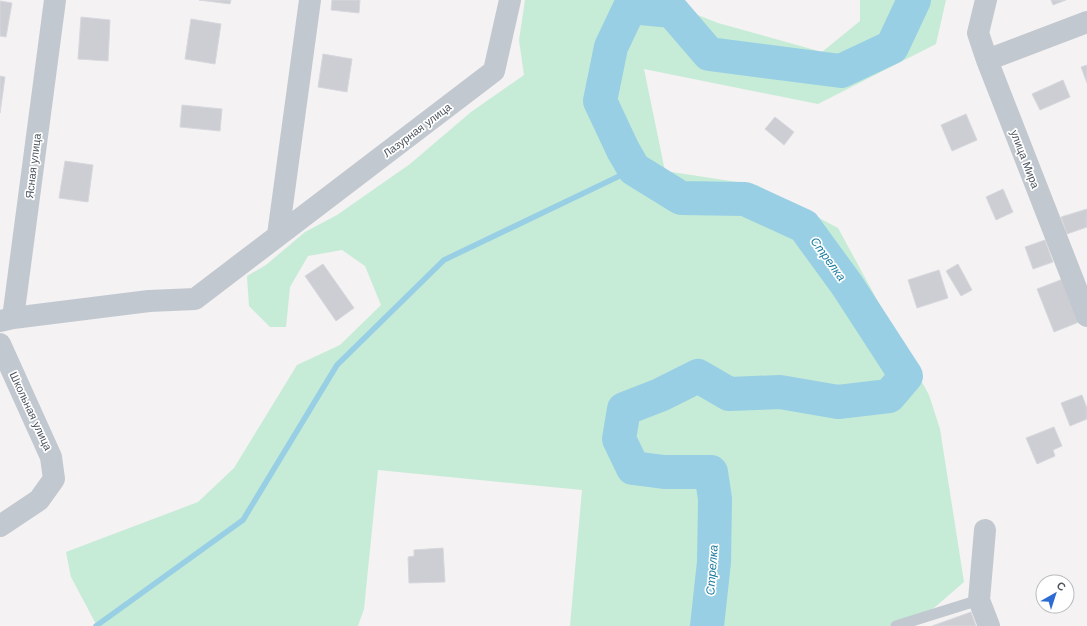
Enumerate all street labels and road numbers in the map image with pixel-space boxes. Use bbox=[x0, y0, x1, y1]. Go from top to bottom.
street label: Лазурная улица bbox=[381, 100, 455, 160]
street label: улица Мира bbox=[1007, 128, 1042, 191]
street label: Ясная улица bbox=[23, 132, 44, 199]
street label: Школьная улица bbox=[7, 370, 55, 453]

